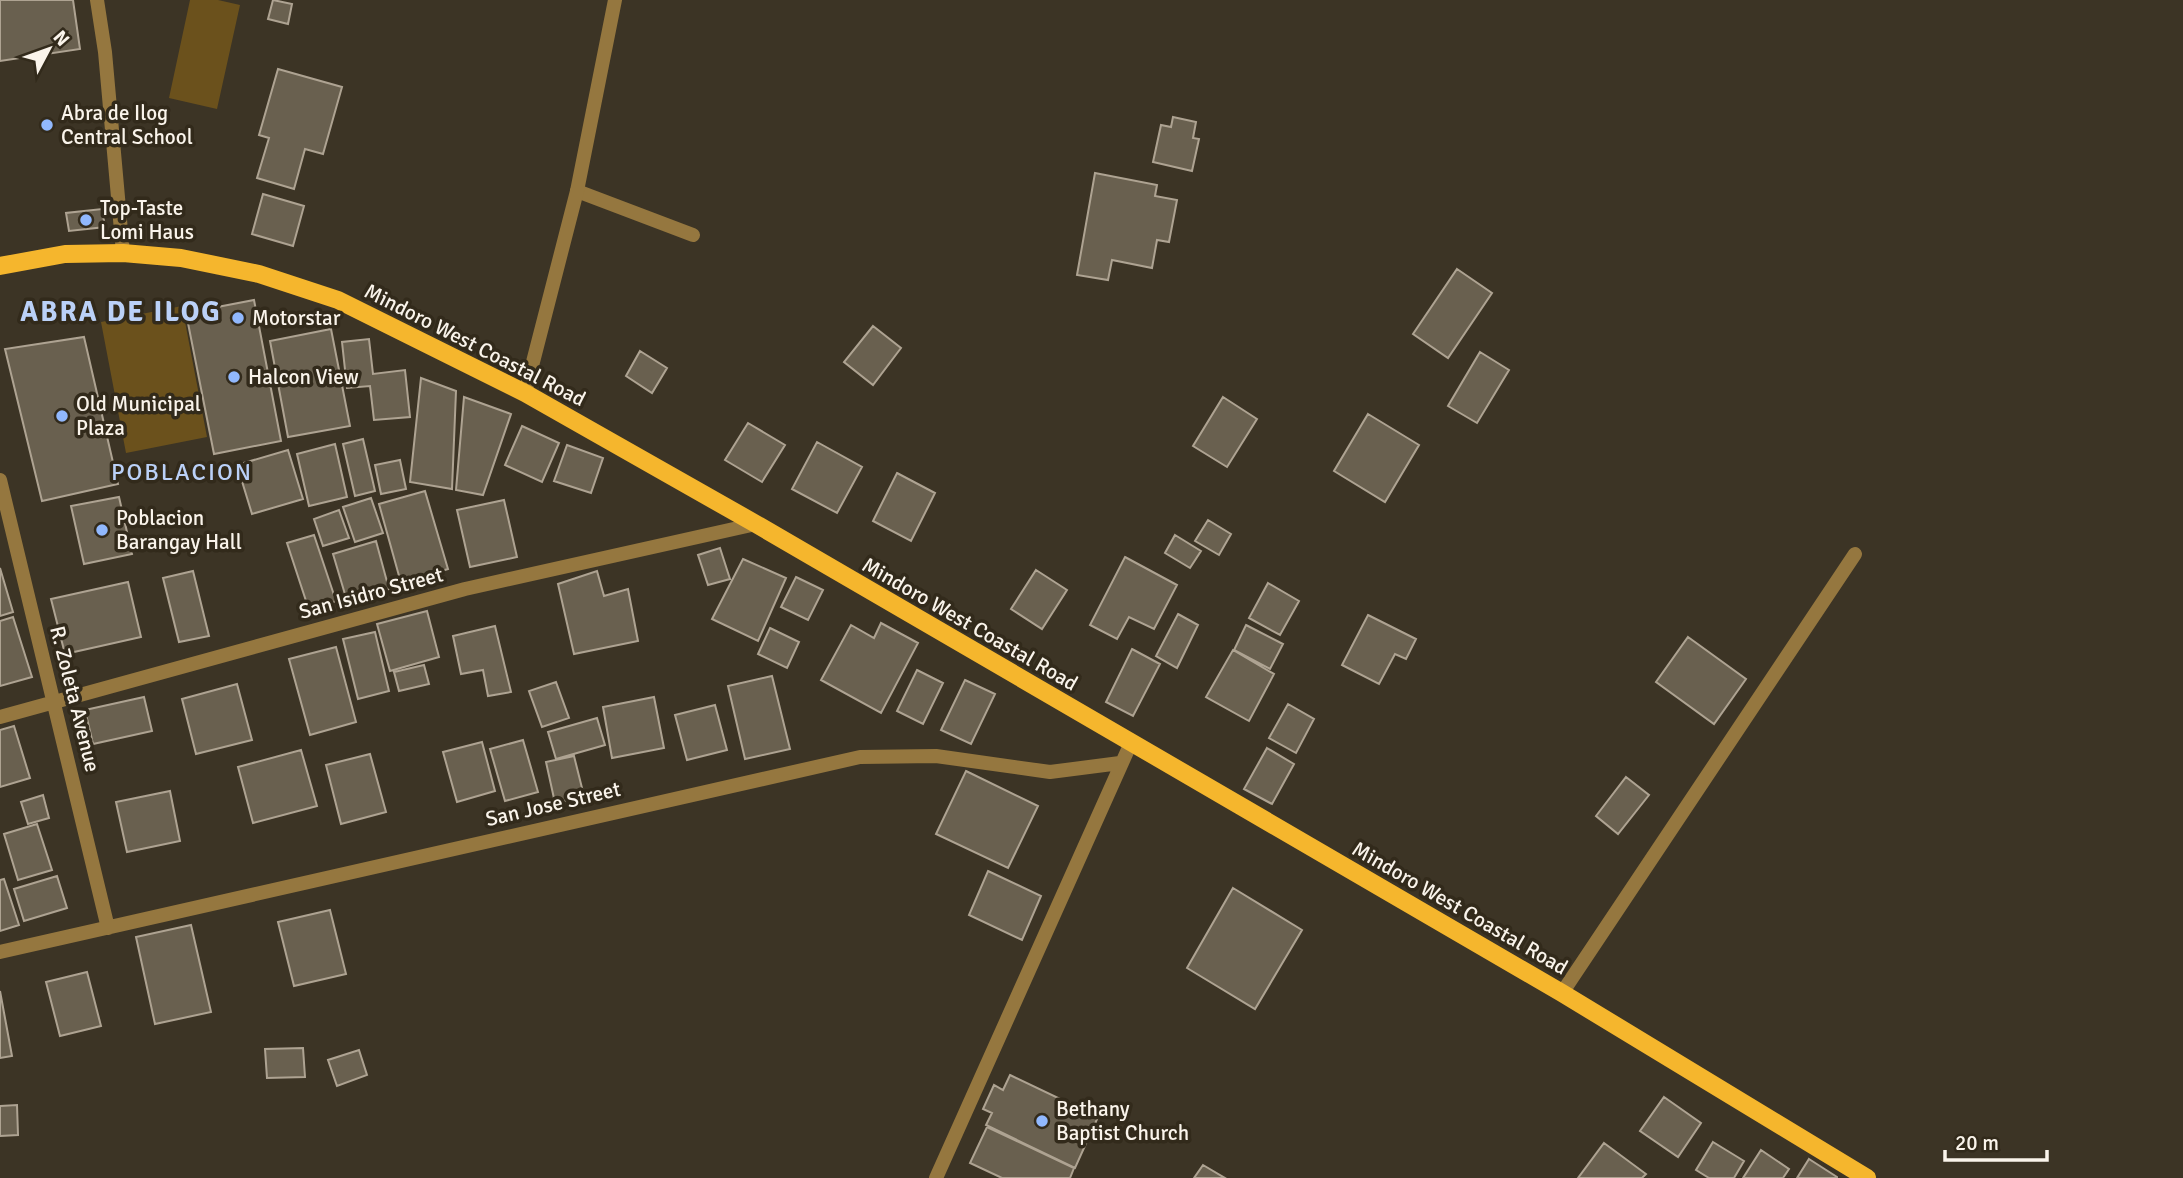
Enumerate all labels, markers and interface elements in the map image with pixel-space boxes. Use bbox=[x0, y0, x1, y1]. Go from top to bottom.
north arrow bbox=[14, 14, 84, 84]
text: N bbox=[48, 26, 74, 51]
place label: Abra de Ilog Central School bbox=[61, 100, 193, 150]
marker: Abra de Ilog Central School bbox=[39, 117, 55, 133]
place label: Top-Taste Lomi Haus bbox=[100, 195, 194, 245]
marker: Top-Taste Lomi Haus bbox=[78, 212, 94, 228]
street label: Mindoro West Coastal Road bbox=[360, 278, 590, 412]
district label: ABRA DE ILOG bbox=[20, 295, 222, 329]
place label: Motorstar bbox=[252, 305, 341, 331]
marker: Motorstar bbox=[230, 310, 246, 326]
place label: Halcon View bbox=[248, 364, 359, 390]
marker: Halcon View bbox=[226, 369, 242, 385]
place label: Old Municipal Plaza bbox=[76, 391, 201, 441]
marker: Old Municipal Plaza bbox=[54, 408, 70, 424]
district label: POBLACION bbox=[111, 457, 253, 487]
place label: Poblacion Barangay Hall bbox=[116, 505, 242, 555]
marker: Poblacion Barangay Hall bbox=[94, 522, 110, 538]
street label: Mindoro West Coastal Road bbox=[858, 552, 1082, 696]
street label: San Isidro Street bbox=[296, 561, 446, 625]
street label: R. Zoleta Avenue bbox=[44, 623, 106, 775]
street label: San Jose Street bbox=[483, 776, 623, 832]
street label: Mindoro West Coastal Road bbox=[1348, 836, 1572, 980]
place label: Bethany Baptist Church bbox=[1056, 1096, 1189, 1146]
marker: Bethany Baptist Church bbox=[1034, 1113, 1050, 1129]
scale bar bbox=[1945, 1118, 2046, 1162]
text: 20 m bbox=[1955, 1130, 1999, 1156]

